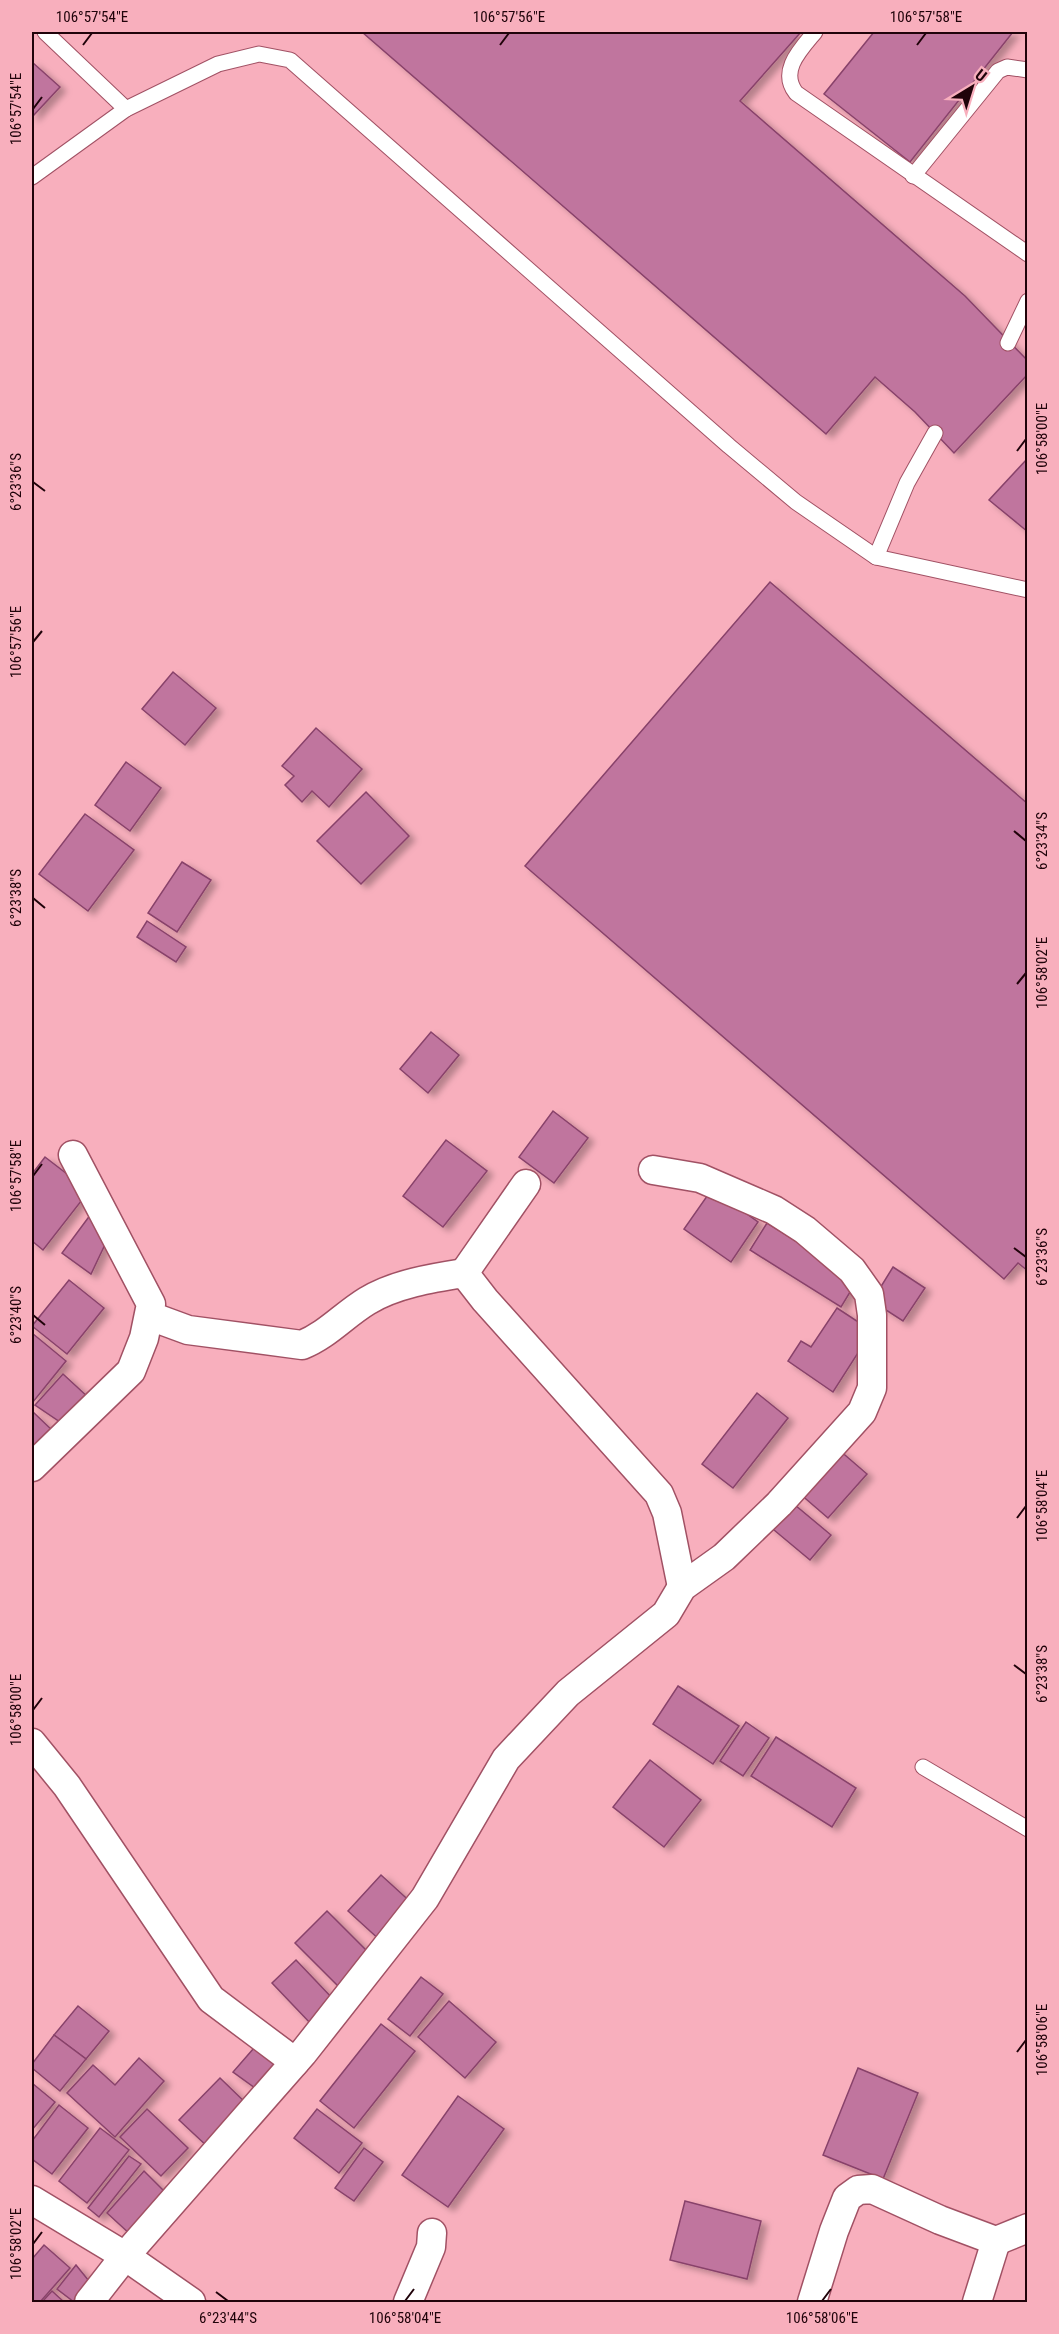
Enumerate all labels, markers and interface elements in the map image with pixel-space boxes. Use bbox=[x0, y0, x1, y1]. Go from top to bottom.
text: 106°57'54"E bbox=[56, 8, 128, 26]
text: 106°57'56"E bbox=[473, 8, 545, 26]
text: 106°57'58"E bbox=[890, 8, 962, 26]
north arrow bbox=[942, 57, 1002, 117]
text: U bbox=[971, 65, 990, 86]
text: 106°57'54"E bbox=[7, 73, 25, 145]
text: 106°58'00"E bbox=[1033, 403, 1051, 475]
text: 6°23'36"S bbox=[7, 453, 25, 511]
text: 106°57'56"E bbox=[7, 606, 25, 678]
text: 6°23'34"S bbox=[1033, 812, 1051, 870]
text: 6°23'38"S bbox=[7, 869, 25, 927]
text: 106°58'02"E bbox=[1033, 937, 1051, 1009]
text: 106°57'58"E bbox=[7, 1140, 25, 1212]
text: 6°23'36"S bbox=[1033, 1228, 1051, 1286]
text: 6°23'40"S bbox=[7, 1286, 25, 1344]
text: 106°58'04"E bbox=[1033, 1470, 1051, 1542]
text: 6°23'38"S bbox=[1033, 1645, 1051, 1703]
text: 106°58'00"E bbox=[7, 1674, 25, 1746]
text: 106°58'06"E bbox=[1033, 2004, 1051, 2076]
text: 106°58'02"E bbox=[7, 2208, 25, 2280]
text: 6°23'44"S bbox=[199, 2309, 257, 2327]
text: 106°58'04"E bbox=[369, 2309, 441, 2327]
text: 106°58'06"E bbox=[786, 2309, 858, 2327]

